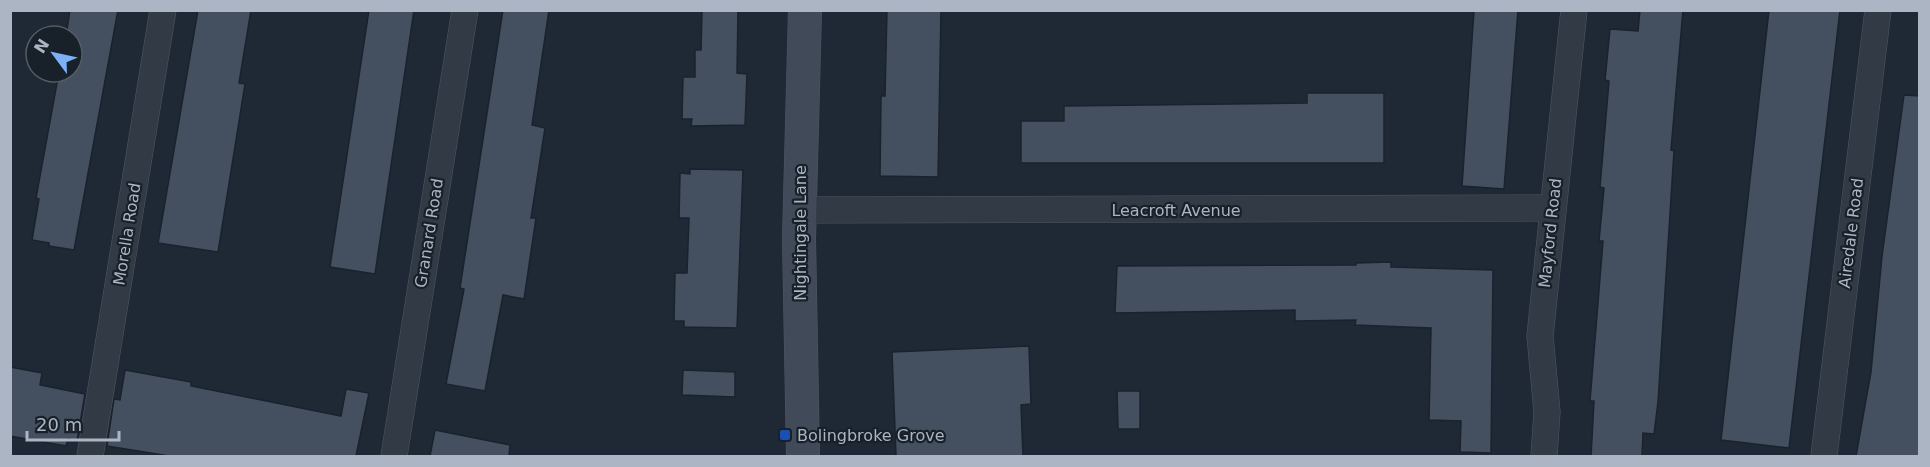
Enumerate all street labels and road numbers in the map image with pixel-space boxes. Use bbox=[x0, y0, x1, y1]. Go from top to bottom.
street label: Nightingale Lane bbox=[791, 165, 810, 301]
street label: Granard Road bbox=[411, 177, 447, 289]
street label: Mayford Road bbox=[1535, 177, 1565, 289]
street label: Airedale Road bbox=[1835, 177, 1867, 289]
street label: Morella Road bbox=[110, 181, 144, 287]
street label: Leacroft Avenue bbox=[1111, 201, 1241, 220]

